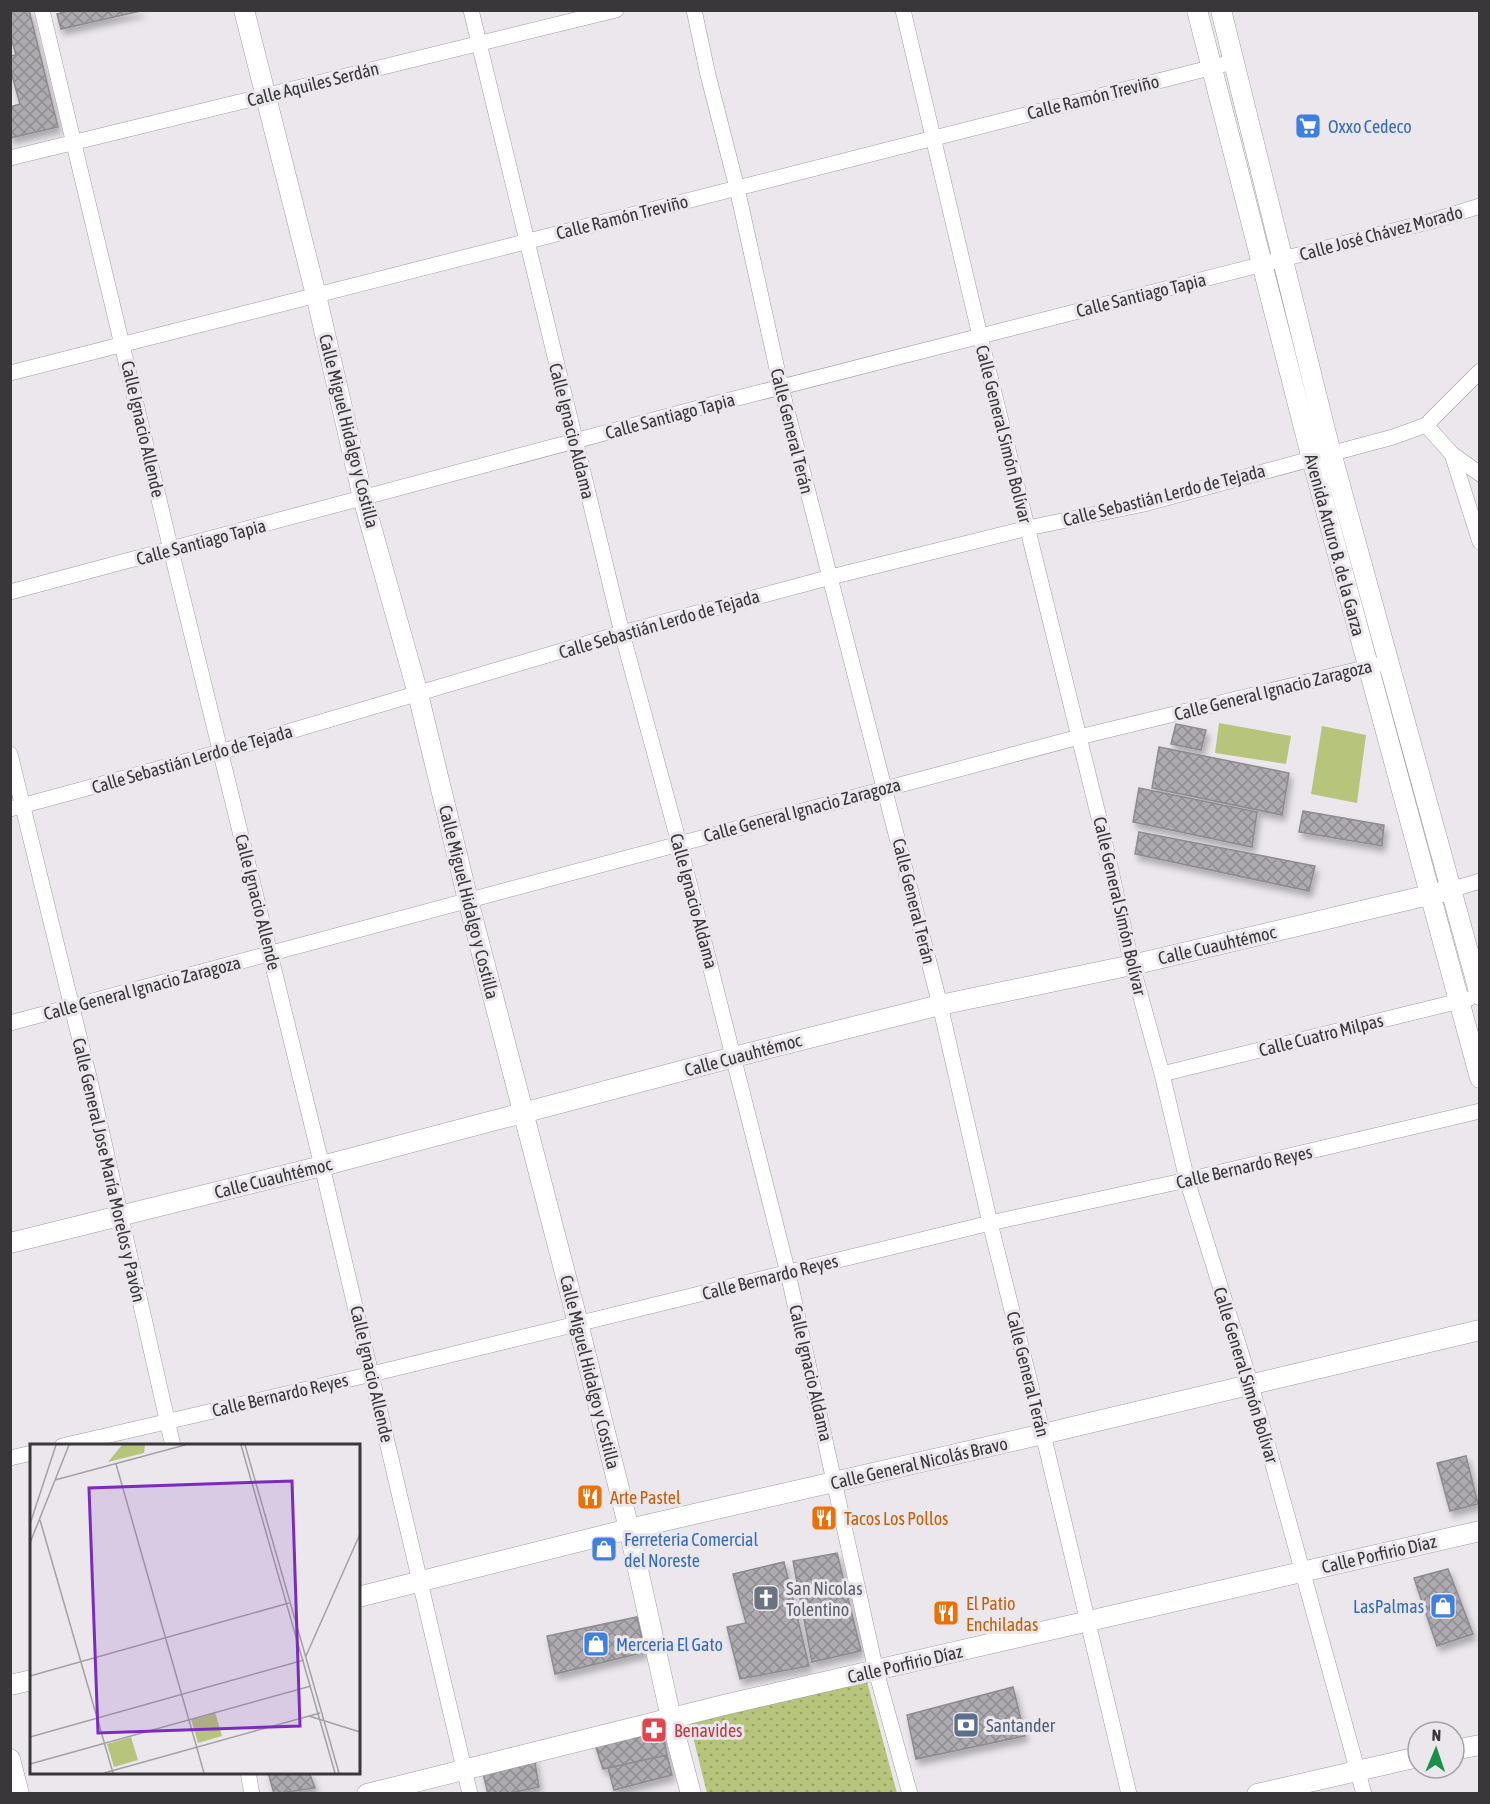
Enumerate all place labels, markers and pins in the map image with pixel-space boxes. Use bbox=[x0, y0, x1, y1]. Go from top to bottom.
supermarket icon: Oxxo Cedeco bbox=[1293, 111, 1323, 141]
place label: Oxxo Cedeco bbox=[1328, 116, 1412, 137]
restaurant icon: Arte Pastel bbox=[575, 1482, 605, 1512]
place label: Arte Pastel bbox=[610, 1487, 681, 1508]
restaurant icon: Tacos Los Pollos bbox=[809, 1503, 839, 1533]
place label: Tacos Los Pollos bbox=[844, 1508, 948, 1529]
place label: Ferreteria Comercial del Noreste bbox=[624, 1529, 758, 1571]
shop icon: Ferreteria Comercial del Noreste bbox=[589, 1534, 619, 1564]
place label: San Nicolas Tolentino bbox=[786, 1578, 863, 1620]
church icon: San Nicolas Tolentino bbox=[751, 1583, 781, 1613]
shop icon: LasPalmas bbox=[1428, 1591, 1458, 1621]
place label: El Patio Enchiladas bbox=[966, 1593, 1038, 1635]
place label: LasPalmas bbox=[1353, 1596, 1424, 1617]
restaurant icon: El Patio Enchiladas bbox=[931, 1598, 961, 1628]
shop icon: Merceria El Gato bbox=[581, 1629, 611, 1659]
place label: Merceria El Gato bbox=[616, 1634, 723, 1655]
bank icon: Santander bbox=[951, 1710, 981, 1740]
pharmacy icon: Benavides bbox=[639, 1715, 669, 1745]
place label: Santander bbox=[986, 1715, 1056, 1736]
place label: Benavides bbox=[674, 1720, 742, 1741]

